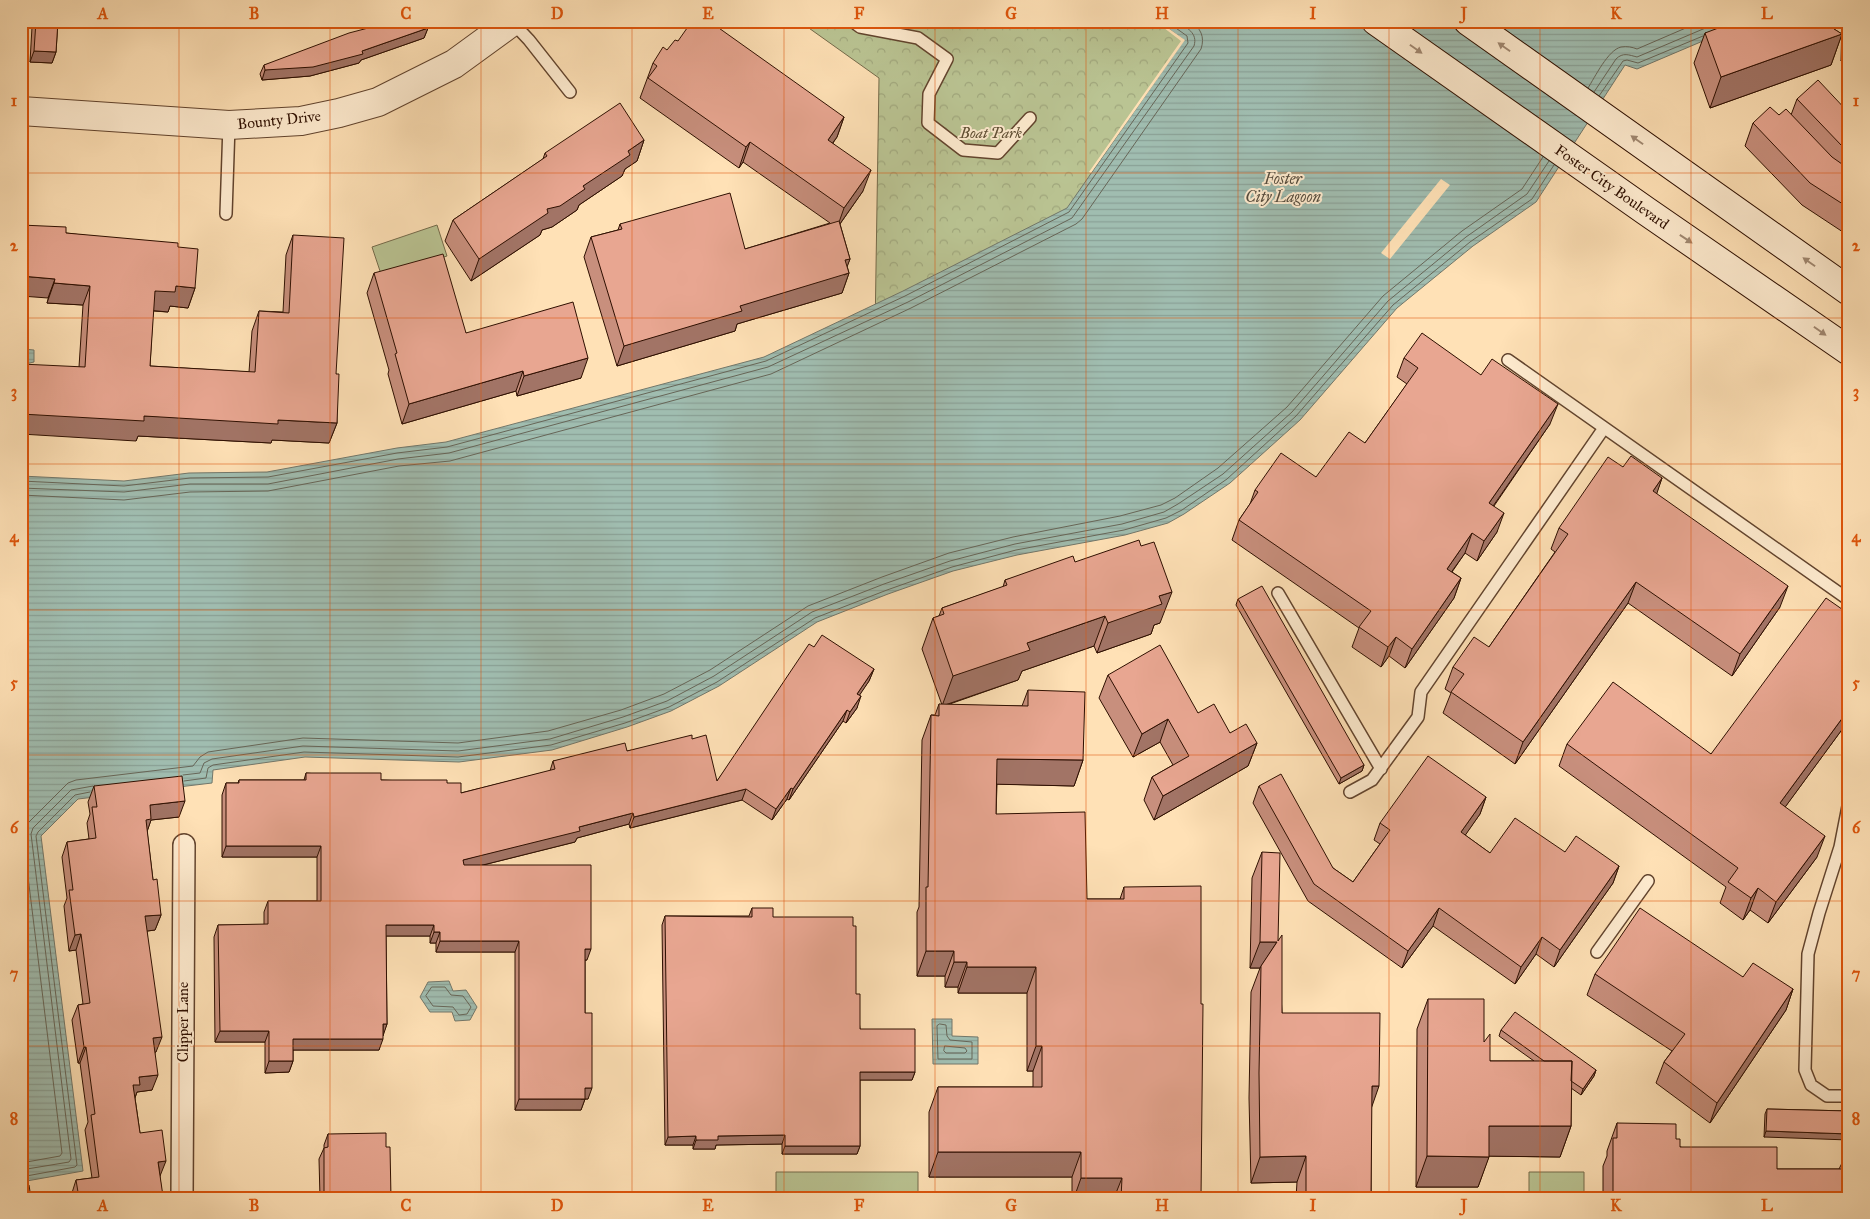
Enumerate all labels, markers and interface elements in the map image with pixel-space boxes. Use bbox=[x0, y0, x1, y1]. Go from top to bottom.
text: A bbox=[97, 4, 109, 23]
text: B bbox=[249, 4, 259, 23]
text: C bbox=[401, 4, 412, 23]
text: D bbox=[551, 4, 564, 23]
text: E bbox=[702, 4, 714, 23]
text: F bbox=[854, 4, 865, 23]
text: G bbox=[1005, 4, 1017, 23]
text: H bbox=[1155, 4, 1169, 23]
text: I bbox=[1310, 4, 1317, 23]
text: J bbox=[1459, 4, 1468, 24]
text: K bbox=[1610, 4, 1622, 23]
text: L bbox=[1761, 4, 1773, 23]
one-way arrow bbox=[1497, 42, 1511, 52]
one-way arrow bbox=[1409, 44, 1423, 54]
text: 1 bbox=[11, 91, 18, 110]
text: 1 bbox=[1853, 91, 1860, 110]
street label: Bounty Drive bbox=[236, 107, 322, 133]
park label: Boat Park bbox=[959, 124, 1022, 142]
one-way arrow bbox=[1631, 135, 1644, 146]
street label: Foster City Boulevard bbox=[1551, 141, 1673, 233]
water label: Foster City Lagoon bbox=[1245, 169, 1321, 206]
one-way arrow bbox=[1679, 234, 1693, 244]
text: 2 bbox=[10, 236, 19, 255]
text: 2 bbox=[1852, 236, 1861, 255]
one-way arrow bbox=[1802, 257, 1816, 267]
one-way arrow bbox=[1813, 326, 1827, 336]
text: 3 bbox=[11, 382, 17, 402]
text: 3 bbox=[1853, 382, 1859, 402]
text: 4 bbox=[10, 527, 20, 547]
text: 4 bbox=[1852, 527, 1862, 547]
text: 5 bbox=[10, 673, 18, 692]
text: 5 bbox=[1852, 673, 1860, 692]
text: 6 bbox=[10, 818, 19, 837]
text: 6 bbox=[1852, 818, 1861, 837]
text: 7 bbox=[10, 964, 19, 983]
text: 7 bbox=[1852, 964, 1861, 983]
street label: Clipper Lane bbox=[174, 982, 192, 1062]
text: 8 bbox=[10, 1109, 18, 1128]
text: 8 bbox=[1852, 1109, 1860, 1128]
text: A bbox=[97, 1196, 109, 1215]
text: B bbox=[249, 1196, 259, 1215]
text: C bbox=[401, 1196, 412, 1215]
text: D bbox=[551, 1196, 564, 1215]
text: E bbox=[702, 1196, 714, 1215]
text: F bbox=[854, 1196, 865, 1215]
text: G bbox=[1005, 1196, 1017, 1215]
text: H bbox=[1155, 1196, 1169, 1215]
text: I bbox=[1310, 1196, 1317, 1215]
text: J bbox=[1459, 1196, 1468, 1216]
text: K bbox=[1610, 1196, 1622, 1215]
text: L bbox=[1761, 1196, 1773, 1215]

